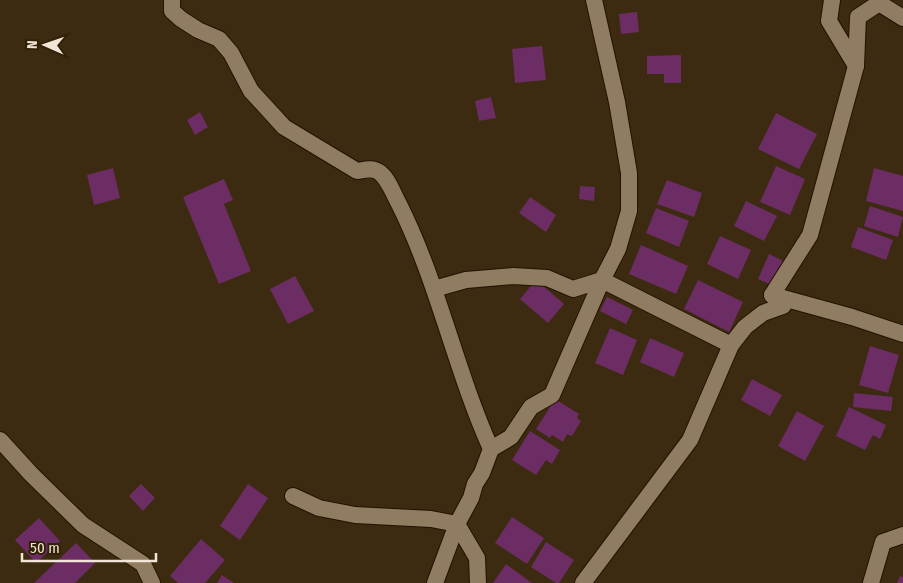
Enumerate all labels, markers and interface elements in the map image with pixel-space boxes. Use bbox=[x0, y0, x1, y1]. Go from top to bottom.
north arrow bbox=[20, 20, 70, 70]
text: N bbox=[24, 40, 41, 49]
scale bar bbox=[22, 530, 156, 562]
text: 50 m bbox=[30, 539, 60, 557]

